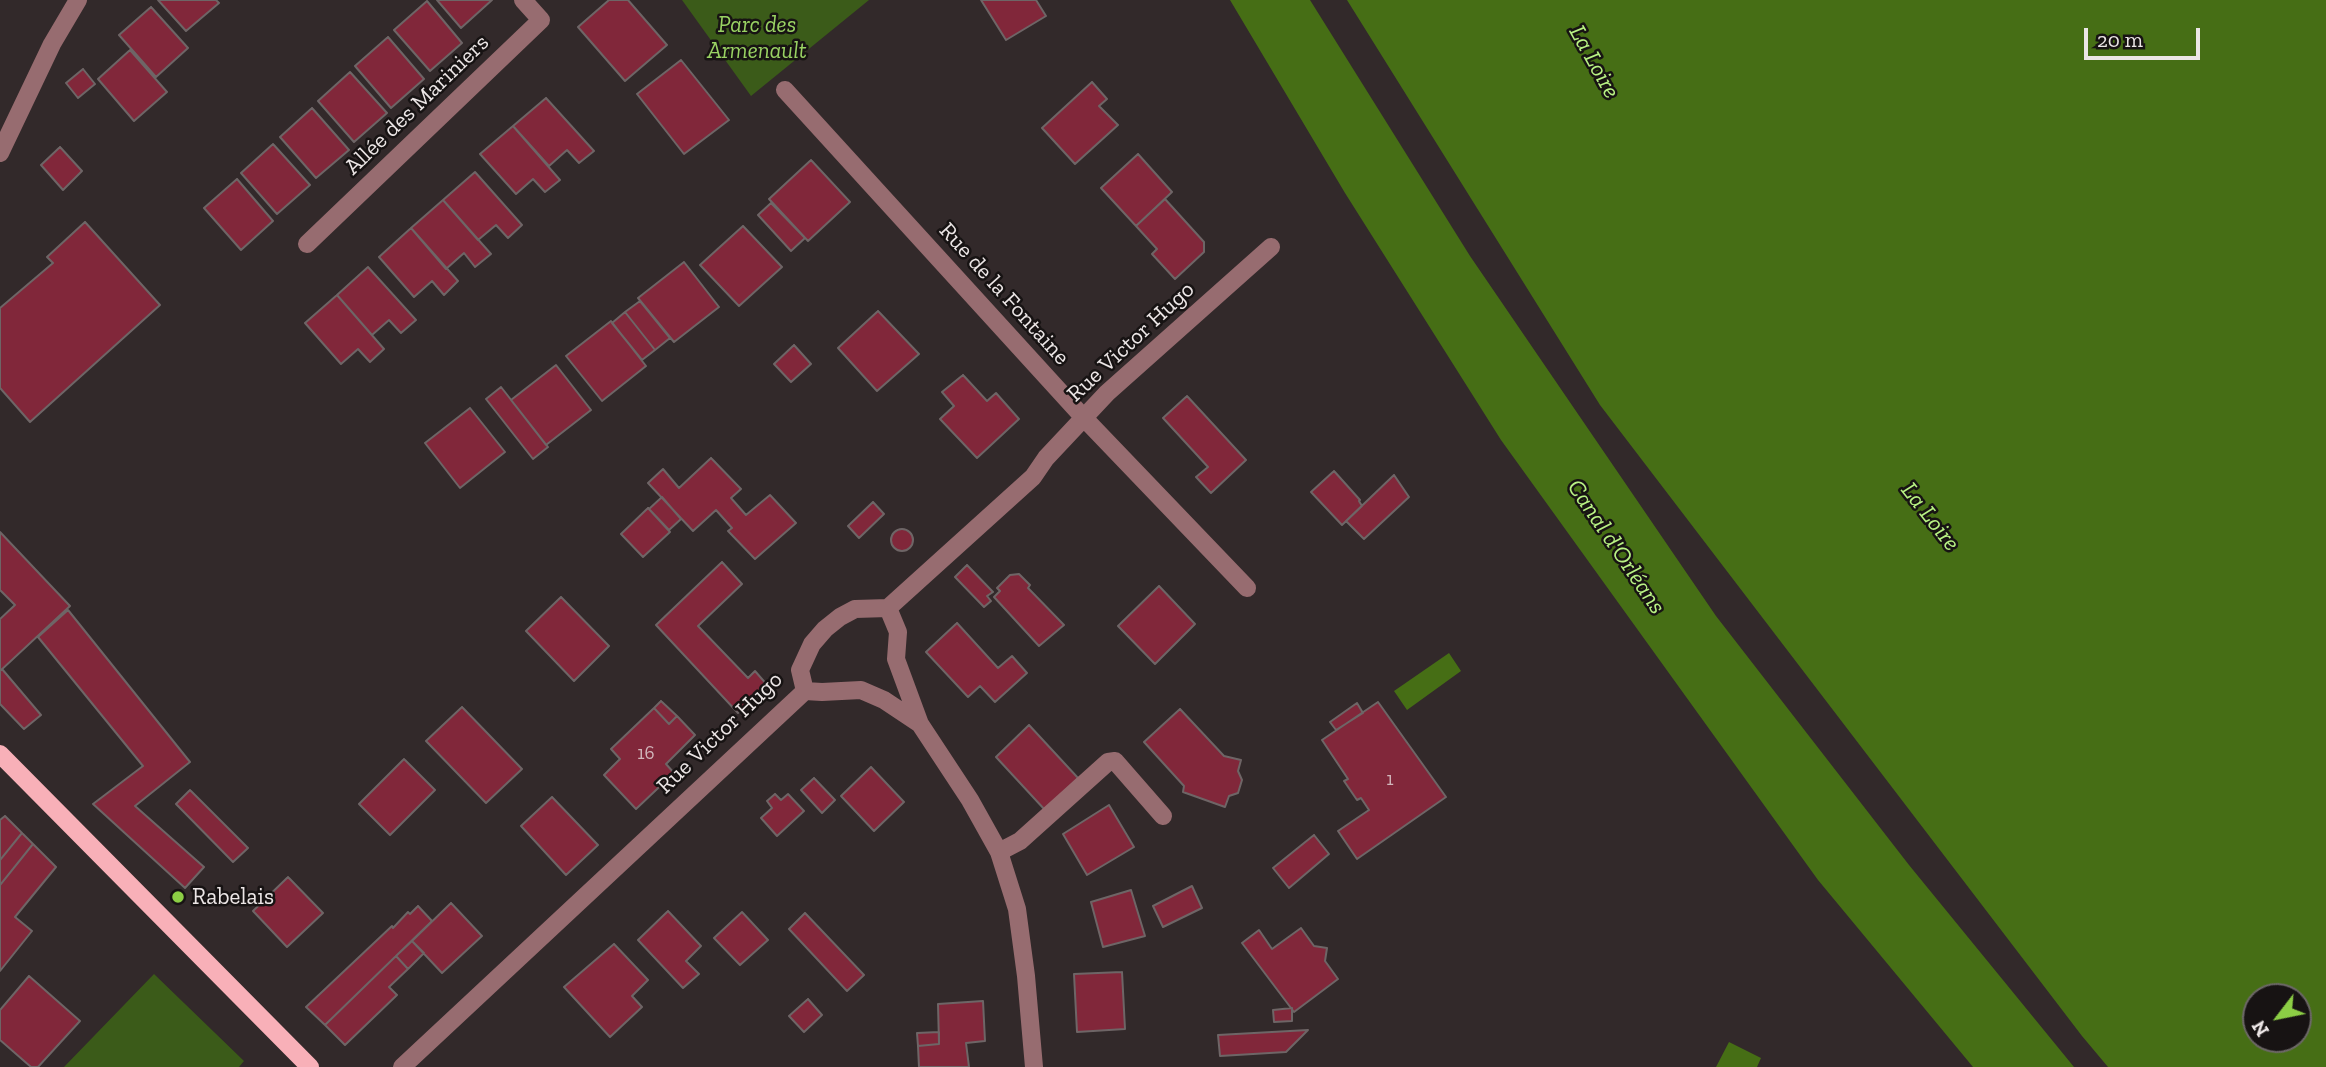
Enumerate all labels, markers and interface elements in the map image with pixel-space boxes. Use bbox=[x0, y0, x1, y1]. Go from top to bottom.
park label: Parc des Armenault bbox=[707, 11, 807, 65]
scale bar bbox=[2088, 14, 2204, 58]
water label: La Loire bbox=[1562, 20, 1626, 104]
text: 20 m bbox=[2097, 27, 2143, 52]
street label: Allée des Mariniers bbox=[339, 29, 495, 181]
street label: Rue de la Fontaine bbox=[933, 217, 1075, 371]
street label: Rue Victor Hugo bbox=[1062, 276, 1200, 408]
water label: Canal d'Orléans bbox=[1560, 474, 1672, 620]
water label: La Loire bbox=[1894, 477, 1966, 557]
street label: Rue Victor Hugo bbox=[651, 666, 789, 800]
house number: 16 bbox=[637, 743, 655, 765]
house number: 1 bbox=[1386, 769, 1394, 791]
place label: Rabelais bbox=[192, 883, 274, 911]
marker: Rabelais bbox=[170, 889, 186, 905]
north arrow bbox=[2242, 983, 2312, 1053]
text: N bbox=[2247, 1016, 2274, 1041]

